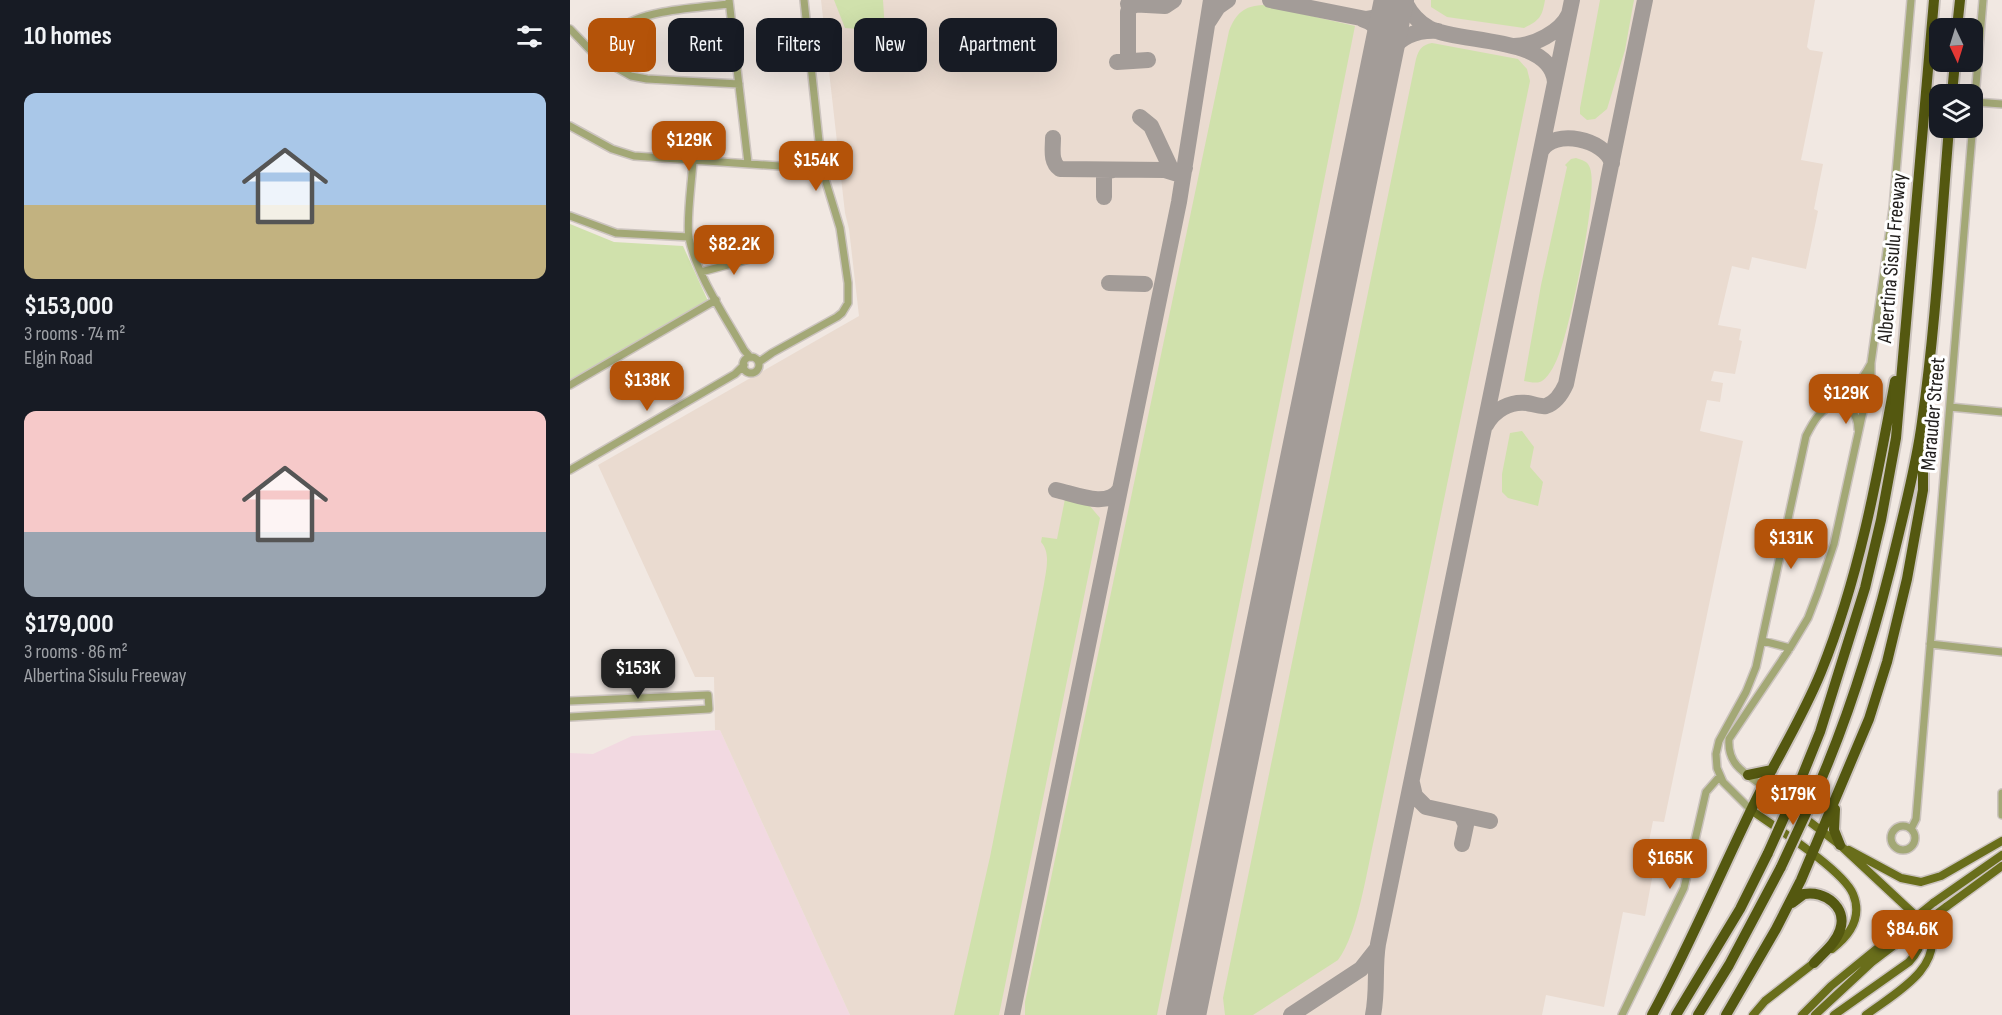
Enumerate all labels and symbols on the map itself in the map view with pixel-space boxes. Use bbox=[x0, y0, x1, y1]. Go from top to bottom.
north arrow bbox=[1929, 18, 1983, 72]
pin: $129K bbox=[647, 121, 731, 172]
pin: $154K bbox=[774, 141, 858, 192]
street label: Albertina Sisulu Freeway bbox=[1872, 172, 1912, 345]
pin: $82.2K bbox=[685, 225, 783, 276]
street label: Marauder Street bbox=[1916, 356, 1950, 472]
pin: $138K bbox=[605, 361, 689, 412]
pin: $129K bbox=[1804, 374, 1888, 425]
pin: $131K bbox=[1749, 519, 1833, 570]
pin: $153K bbox=[596, 649, 680, 700]
pin: $179K bbox=[1751, 775, 1835, 826]
pin: $165K bbox=[1628, 839, 1712, 890]
pin: $84.6K bbox=[1863, 910, 1961, 961]

